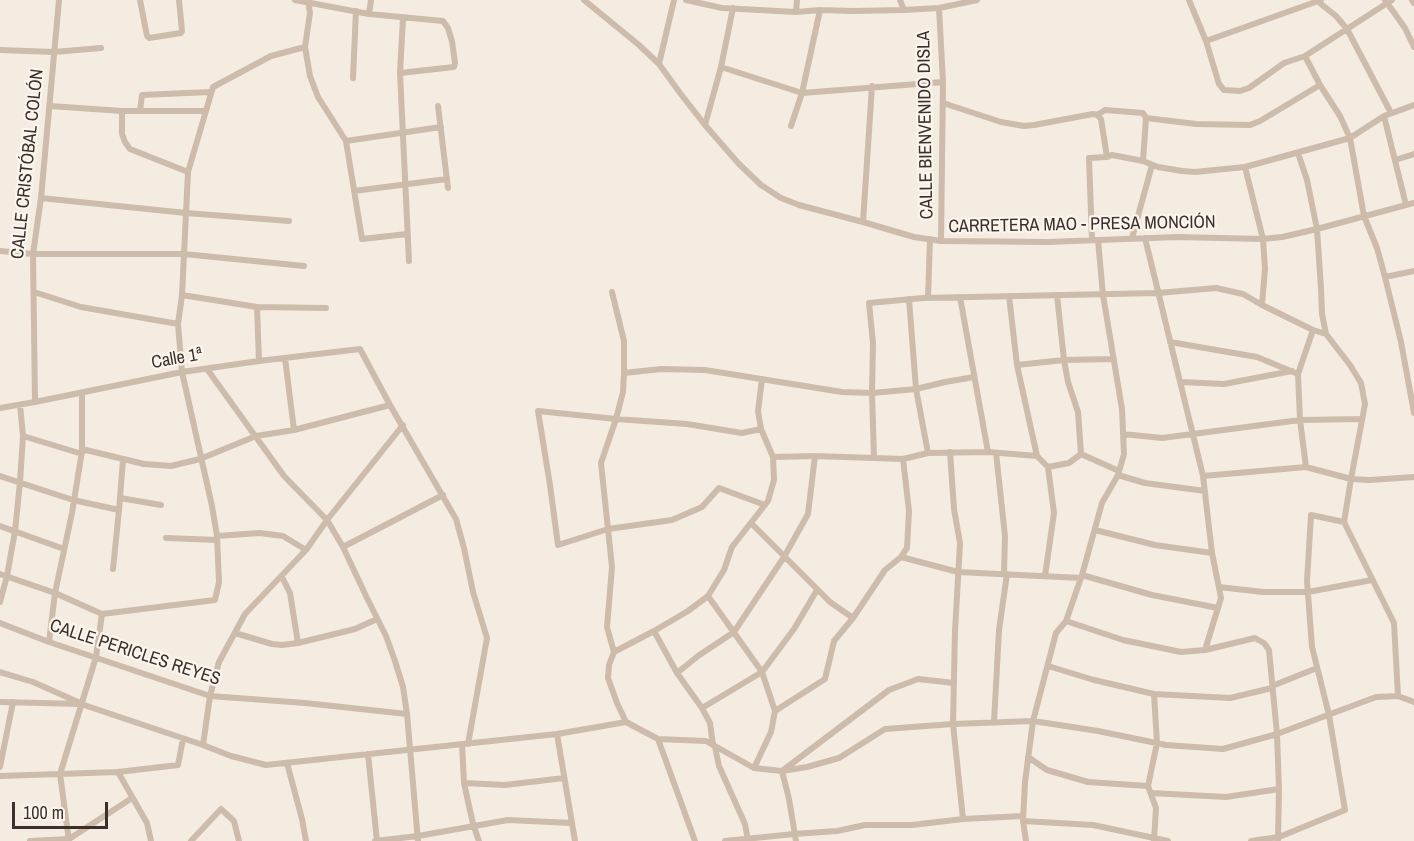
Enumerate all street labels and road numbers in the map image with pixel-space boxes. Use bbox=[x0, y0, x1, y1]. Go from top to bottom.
street label: CALLE BIENVENIDO DISLA bbox=[914, 30, 938, 220]
street label: CALLE CRISTÓBAL COLÓN bbox=[7, 68, 49, 260]
street label: CARRETERA MAO - PRESA MONCIÓN bbox=[948, 212, 1216, 238]
street label: Calle 1ª bbox=[150, 344, 204, 374]
street label: CALLE PERICLES REYES bbox=[47, 615, 223, 691]

